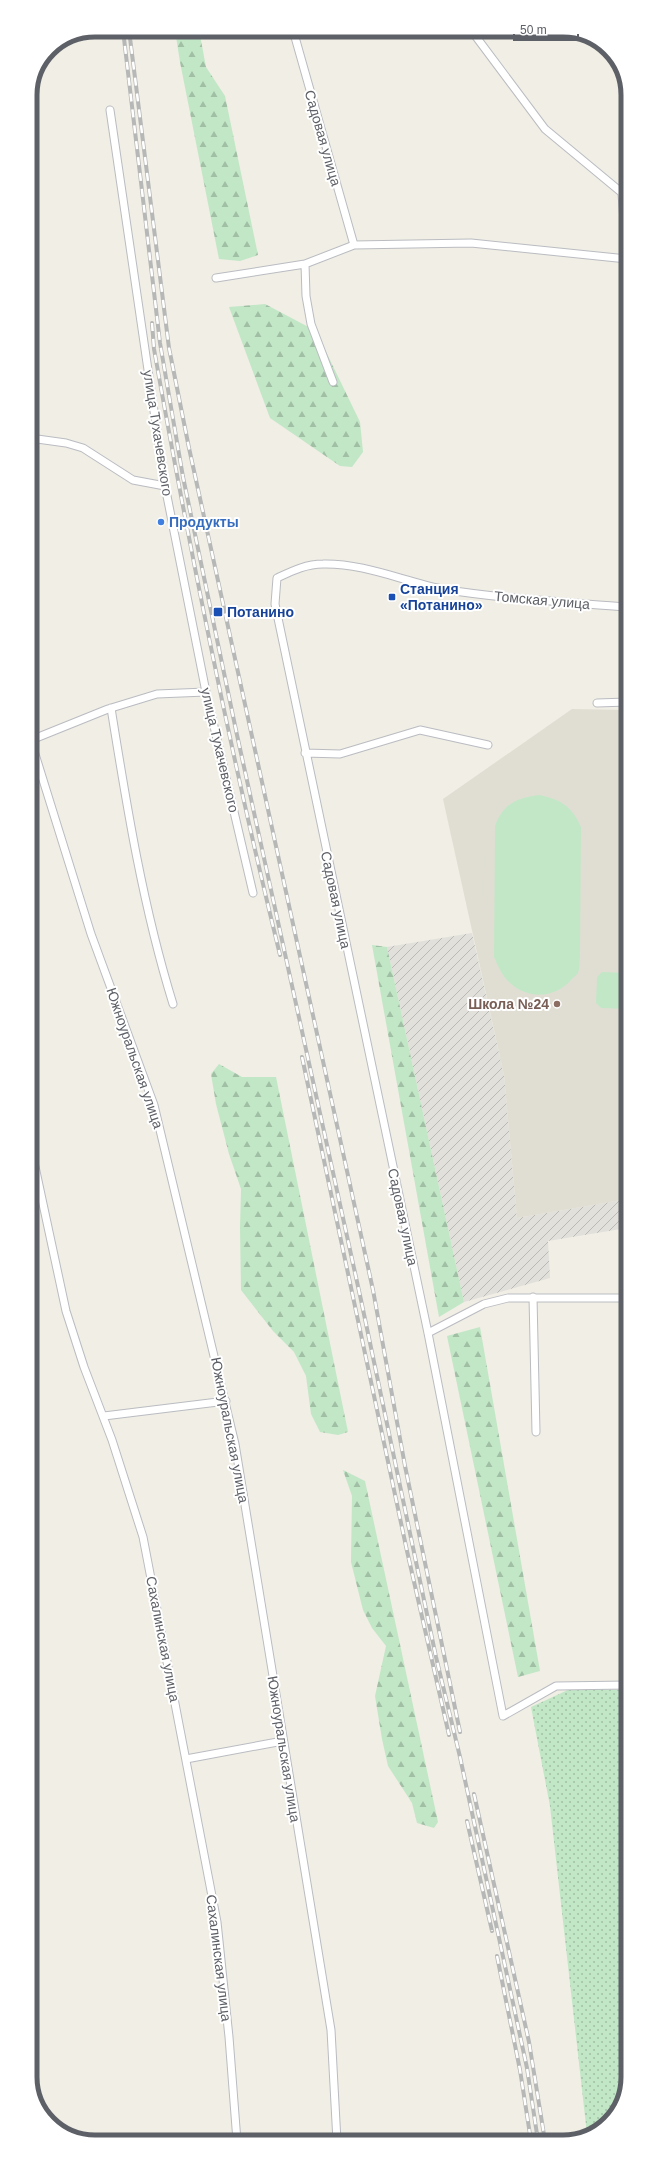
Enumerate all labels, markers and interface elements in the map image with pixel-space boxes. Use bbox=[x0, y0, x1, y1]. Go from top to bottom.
scale bar bbox=[514, 16, 578, 42]
text: 50 m bbox=[520, 23, 547, 37]
street label: Садовая улица bbox=[302, 88, 344, 188]
street label: улица Тухачевского bbox=[140, 369, 176, 497]
place label: Продукты bbox=[169, 514, 239, 530]
marker: Продукты bbox=[156, 517, 166, 527]
place label: Станция «Потанино» bbox=[400, 581, 483, 613]
street label: Томская улица bbox=[493, 588, 591, 612]
marker: Станция «Потанино» bbox=[387, 592, 397, 602]
place label: Потанино bbox=[227, 604, 294, 620]
marker: Потанино bbox=[212, 606, 224, 618]
street label: улица Тухачевского bbox=[198, 686, 242, 814]
street label: Садовая улица bbox=[318, 850, 354, 950]
street label: Южноуральская улица bbox=[103, 985, 167, 1131]
place label: Школа №24 bbox=[468, 996, 549, 1012]
marker: Школа №24 bbox=[552, 999, 562, 1009]
street label: Садовая улица bbox=[385, 1167, 421, 1267]
street label: Южноуральская улица bbox=[208, 1356, 252, 1504]
street label: Сахалинская улица bbox=[143, 1575, 183, 1703]
street label: Южноуральская улица bbox=[265, 1675, 304, 1824]
street label: Сахалинская улица bbox=[203, 1894, 235, 2022]

